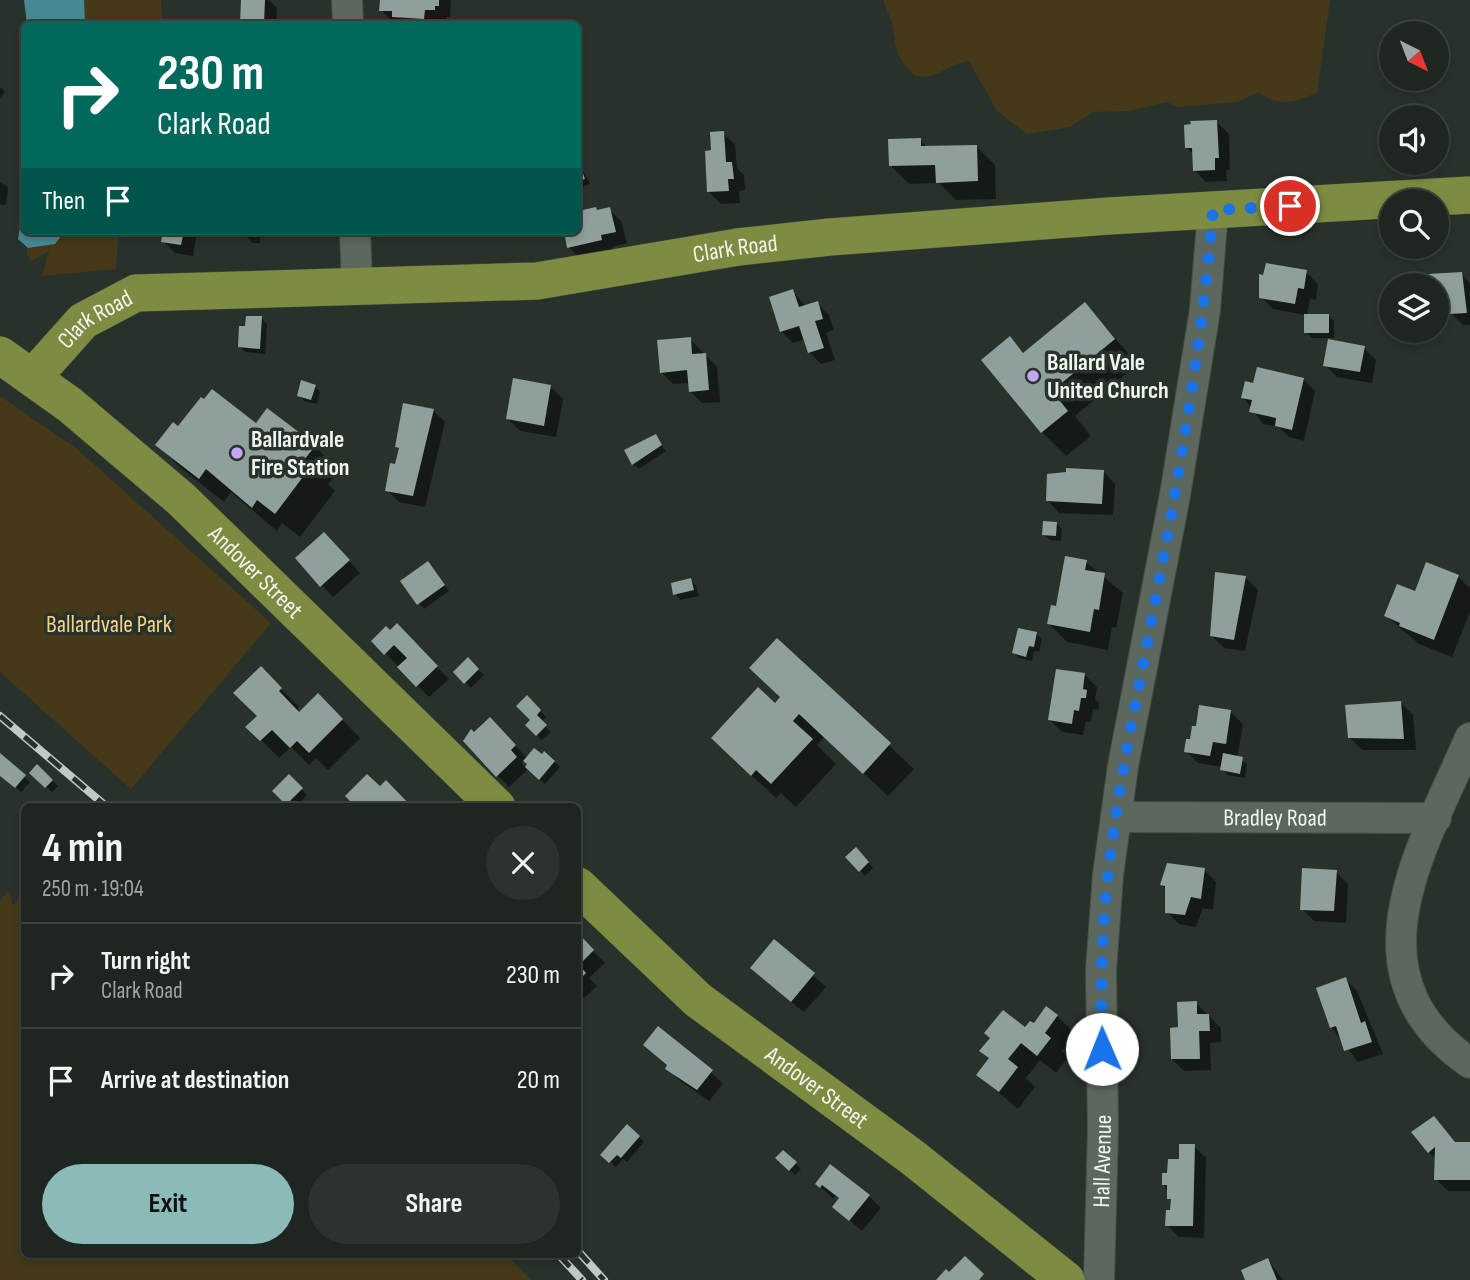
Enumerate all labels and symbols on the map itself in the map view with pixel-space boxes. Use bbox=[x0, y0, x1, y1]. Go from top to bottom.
north arrow bbox=[1379, 21, 1449, 91]
pin bbox=[1260, 176, 1320, 236]
street label: Clark Road bbox=[691, 228, 779, 269]
street label: Clark Road bbox=[51, 283, 137, 354]
place label: Ballard Vale United Church bbox=[1047, 348, 1169, 405]
marker: Ballard Vale United Church bbox=[1025, 368, 1041, 384]
place label: Ballardvale Fire Station bbox=[251, 425, 350, 482]
marker: Ballardvale Fire Station bbox=[229, 445, 245, 461]
street label: Andover Street bbox=[202, 519, 309, 625]
park label: Ballardvale Park bbox=[46, 610, 172, 639]
street label: Bradley Road bbox=[1223, 803, 1327, 832]
position arrow bbox=[1065, 1012, 1139, 1086]
street label: Andover Street bbox=[759, 1039, 874, 1135]
street label: Hall Avenue bbox=[1086, 1114, 1118, 1208]

